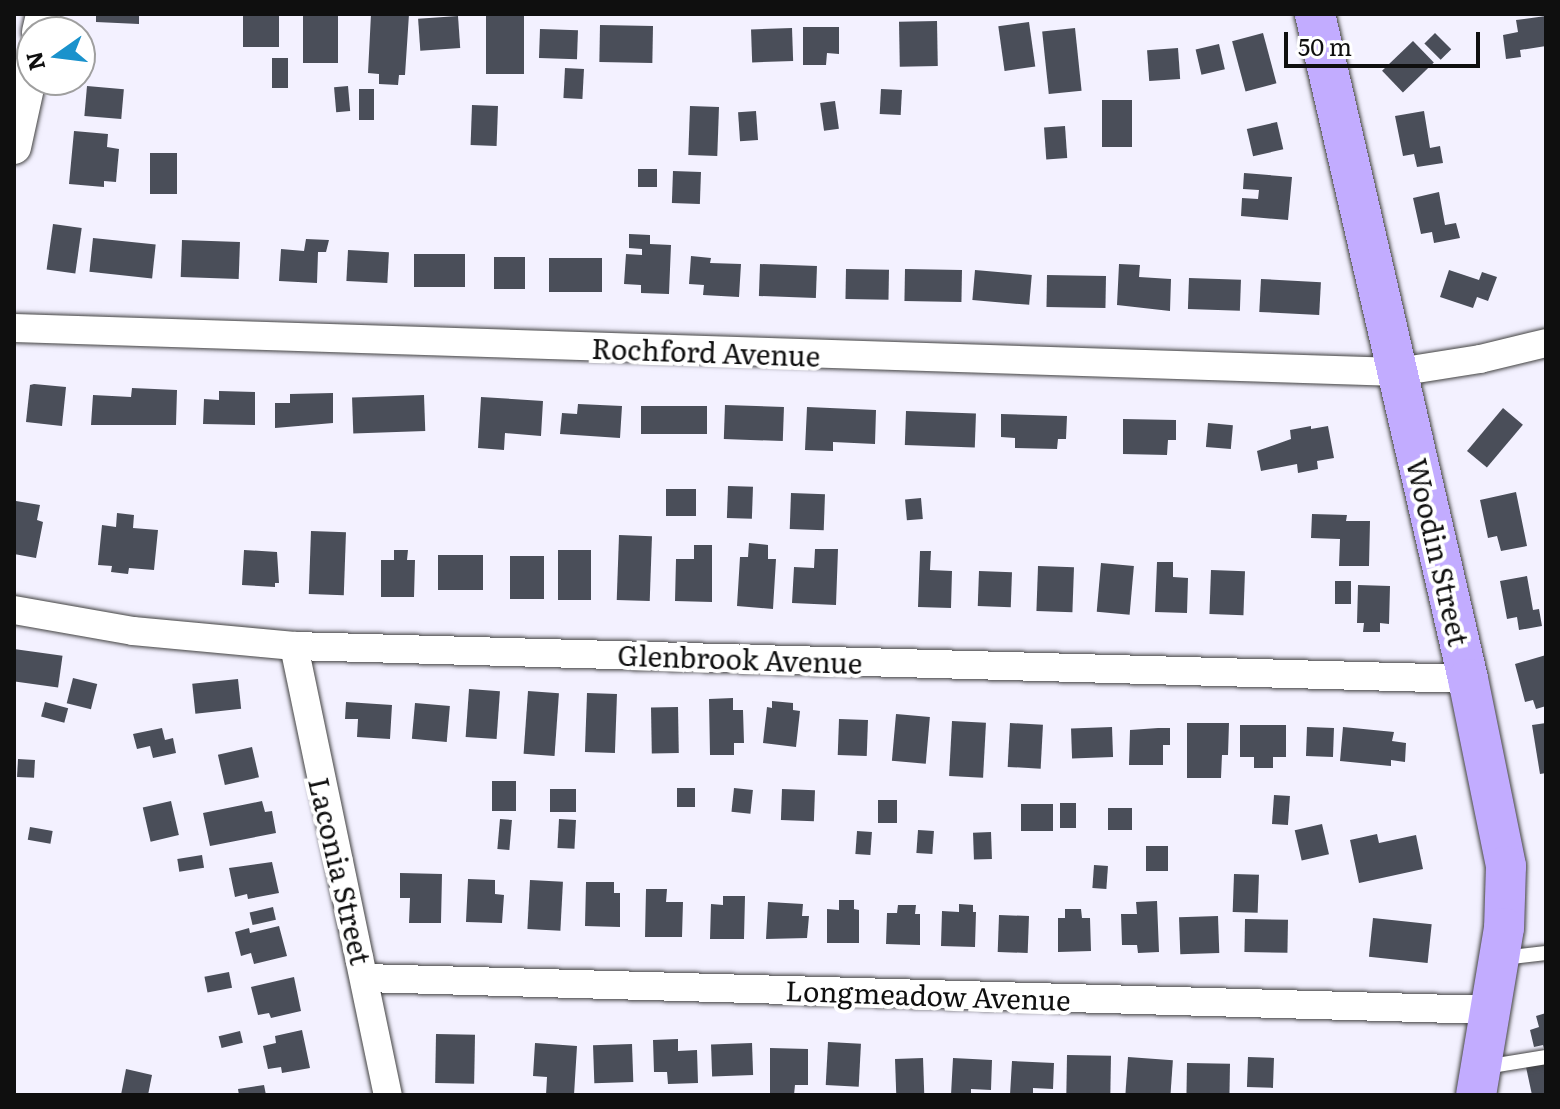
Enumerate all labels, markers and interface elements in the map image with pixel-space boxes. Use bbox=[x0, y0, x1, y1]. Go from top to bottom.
north arrow bbox=[16, 16, 96, 96]
scale bar bbox=[1288, 16, 1484, 66]
text: 50 m bbox=[1298, 28, 1352, 63]
text: N bbox=[16, 48, 52, 74]
street label: Rochford Avenue bbox=[591, 330, 821, 372]
street label: Woodin Street bbox=[1401, 455, 1477, 649]
street label: Glenbrook Avenue bbox=[617, 637, 863, 679]
street label: Laconia Street bbox=[303, 774, 379, 968]
street label: Longmeadow Avenue bbox=[785, 972, 1071, 1016]

